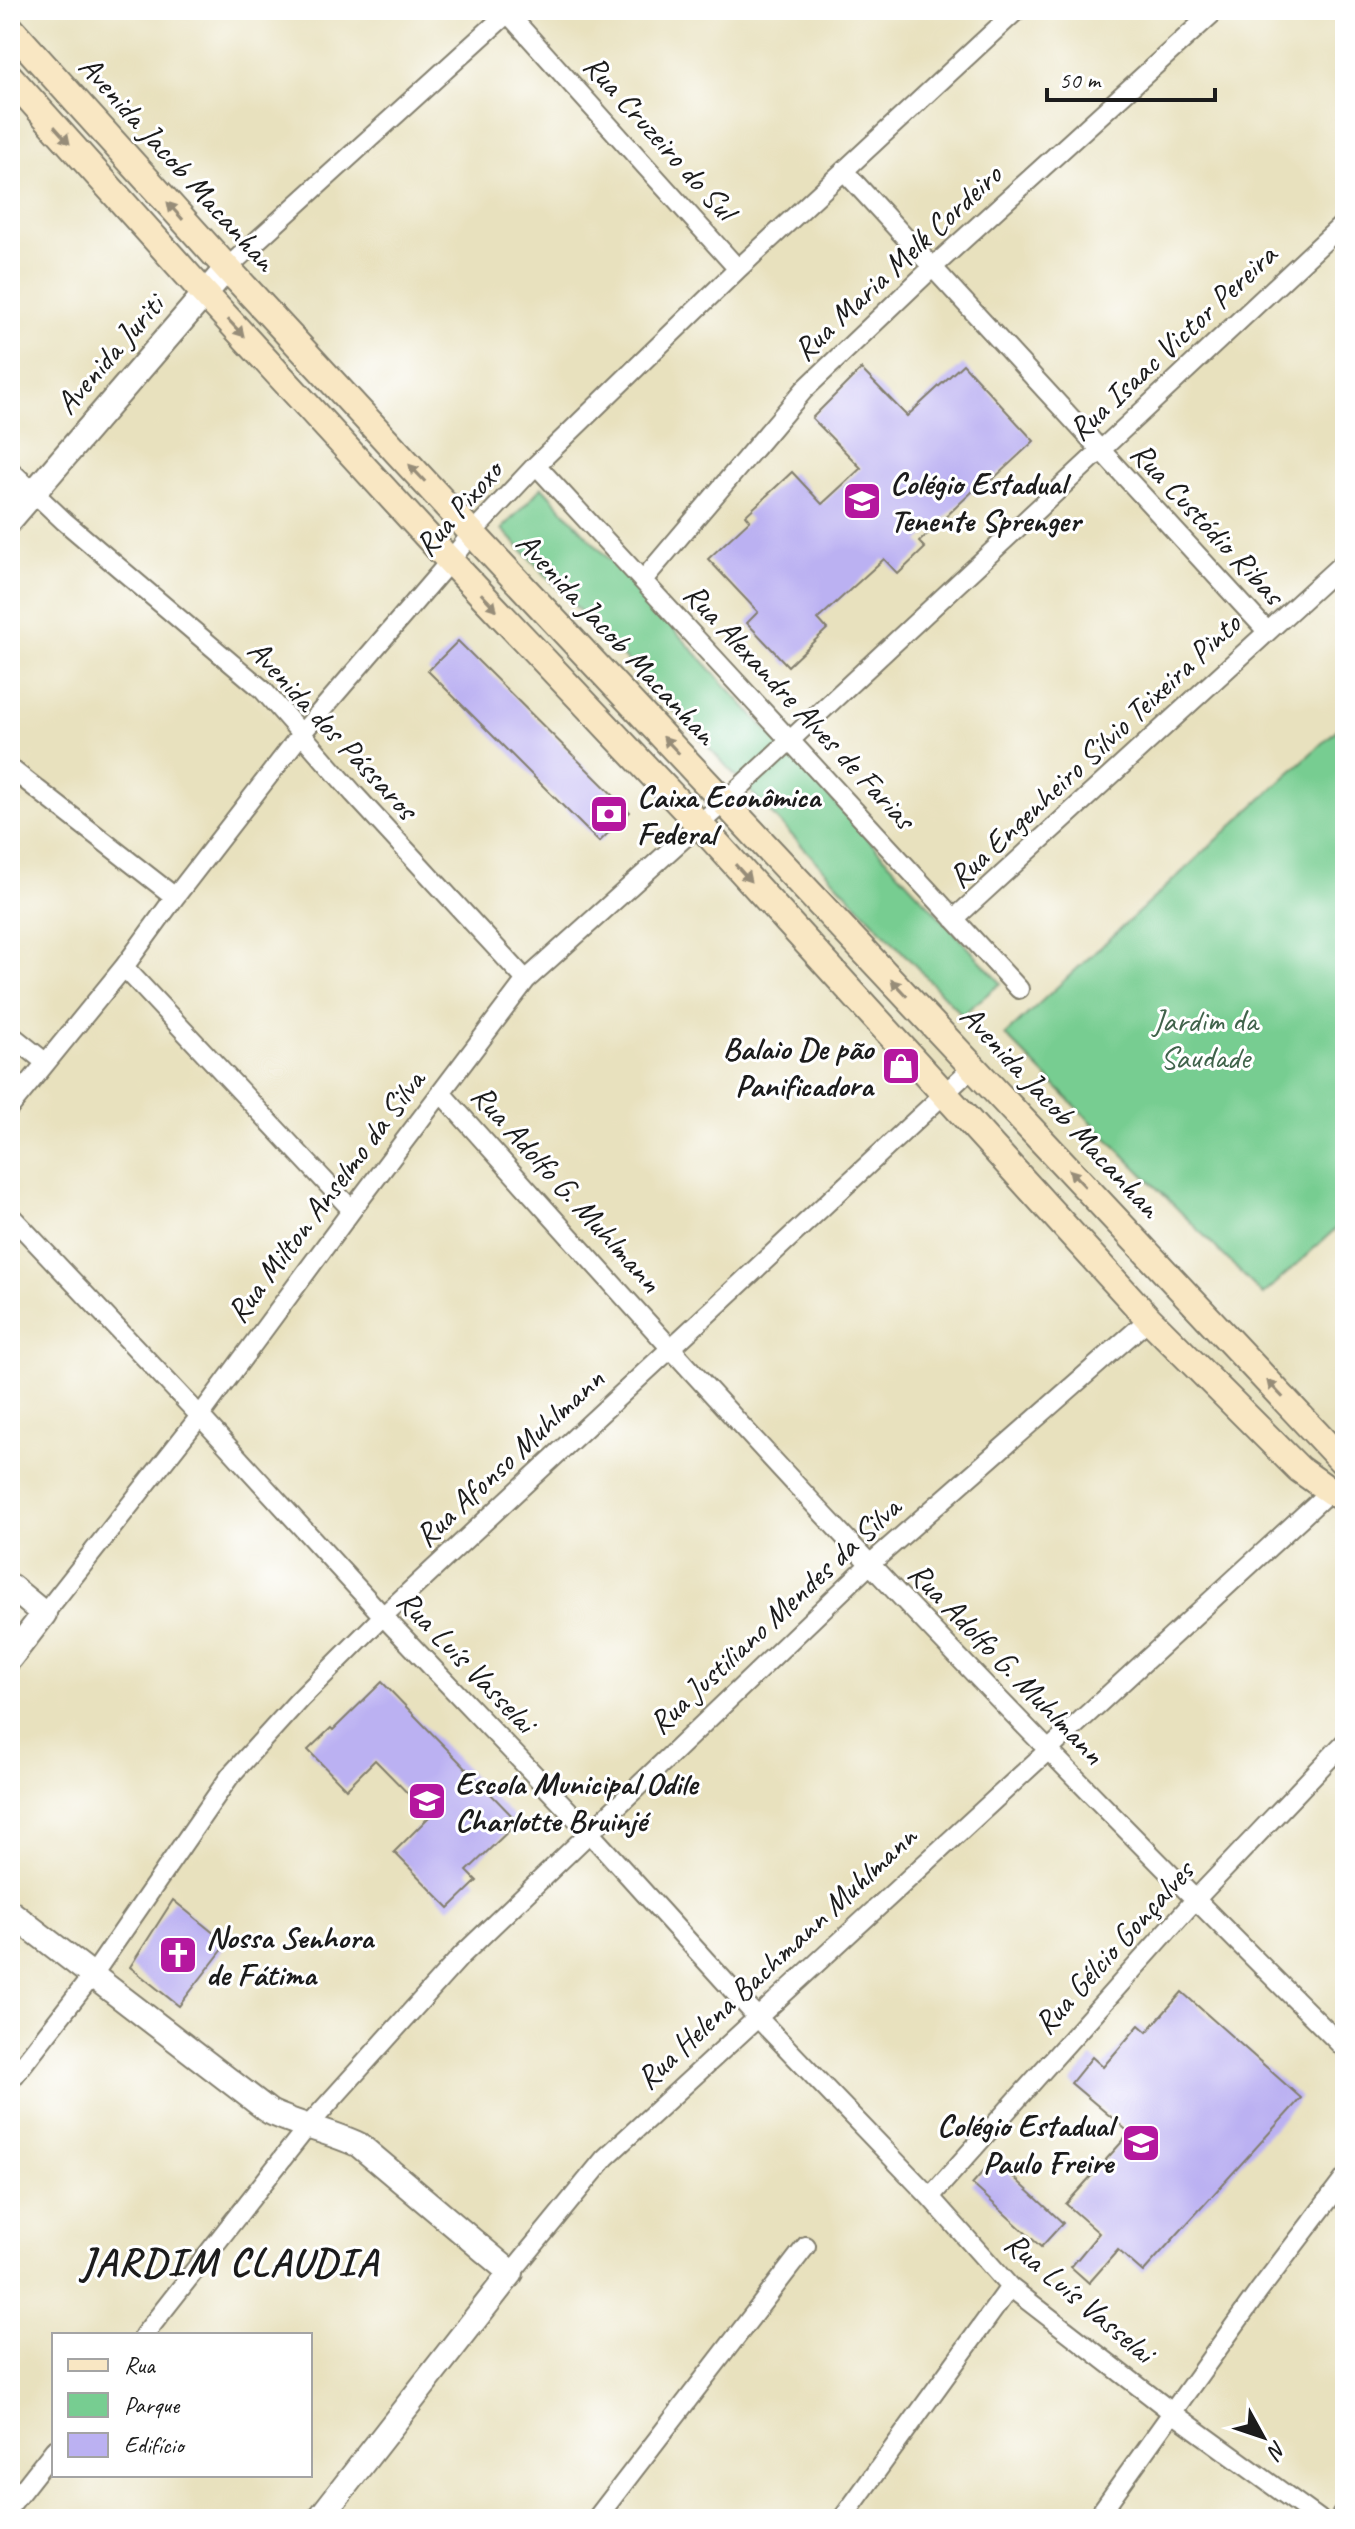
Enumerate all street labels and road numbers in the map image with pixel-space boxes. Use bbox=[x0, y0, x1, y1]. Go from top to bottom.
street label: Rua Cruzeiro do Sul bbox=[575, 46, 748, 233]
street label: Avenida Jacob Macanhan bbox=[70, 47, 287, 281]
street label: Rua Maria Melk Cordeiro bbox=[784, 154, 1012, 370]
street label: Rua Isaac Victor Pereira bbox=[1059, 234, 1287, 450]
street label: Avenida Juriti bbox=[46, 283, 175, 423]
street label: Rua Custódio Ribas bbox=[1122, 433, 1296, 616]
street label: Rua Pixoxo bbox=[405, 449, 514, 565]
street label: Avenida Jacob Macanhan bbox=[507, 523, 727, 755]
street label: Rua Alexandre Alves de Farias bbox=[675, 574, 926, 840]
street label: Rua Engenheiro Silvio Teixeira Pinto bbox=[939, 603, 1251, 897]
street label: Avenida dos Pássaros bbox=[239, 631, 429, 830]
street label: Avenida Jacob Macanhan bbox=[951, 996, 1171, 1228]
street label: Rua Milton Anselmo da Silva bbox=[217, 1060, 436, 1331]
street label: Rua Adolfo G. Muhlmann bbox=[462, 1076, 671, 1301]
street label: Rua Afonso Muhlmann bbox=[406, 1359, 613, 1556]
street label: Rua Justiliano Mendes da Silva bbox=[640, 1486, 911, 1743]
street label: Rua Adolfo G. Muhlmann bbox=[899, 1553, 1114, 1774]
street label: Rua Luís Vasselai bbox=[388, 1581, 548, 1744]
street label: Rua Helena Bachmann Muhlmann bbox=[627, 1815, 926, 2098]
street label: Rua Gélcio Gonçalves bbox=[1024, 1849, 1204, 2043]
street label: Rua Luís Vasselai bbox=[996, 2223, 1166, 2375]

